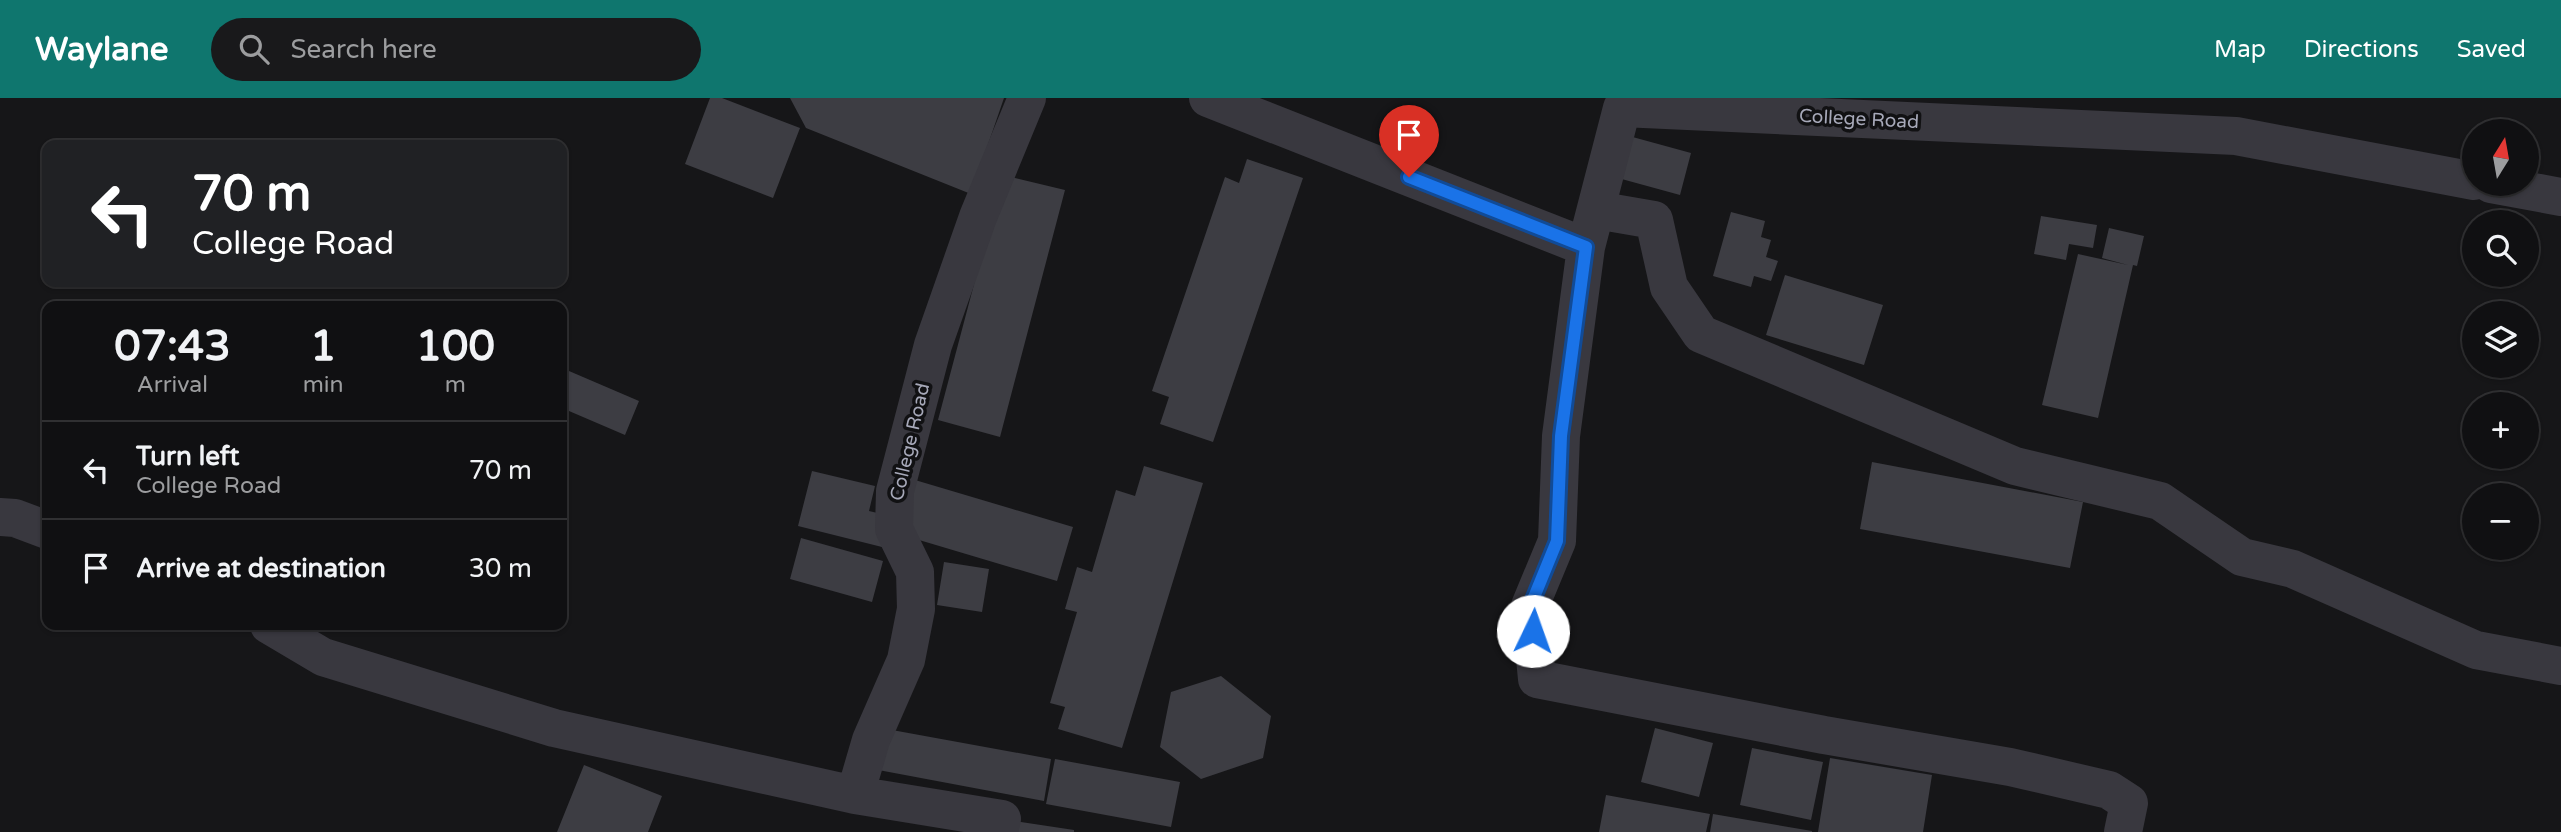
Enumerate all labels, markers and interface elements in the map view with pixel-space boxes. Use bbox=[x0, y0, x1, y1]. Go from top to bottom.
search box bbox=[211, 18, 701, 81]
text: Waylane bbox=[35, 30, 169, 69]
icon: search bbox=[235, 30, 273, 68]
text: Search here bbox=[291, 34, 437, 65]
text: Map bbox=[2214, 35, 2266, 64]
text: Directions bbox=[2304, 35, 2419, 64]
text: Saved bbox=[2457, 35, 2526, 64]
pin bbox=[1379, 105, 1439, 177]
street label: College Road bbox=[1798, 105, 1920, 133]
icon: arrive bbox=[1390, 116, 1428, 154]
north arrow bbox=[2462, 119, 2539, 196]
map controls bbox=[2462, 119, 2539, 560]
text: 70 m bbox=[192, 165, 311, 224]
icon: left bbox=[77, 168, 168, 259]
button: search bbox=[2462, 210, 2539, 287]
text: College Road bbox=[192, 225, 394, 263]
button: layers bbox=[2462, 301, 2539, 378]
text: 07:43 bbox=[114, 321, 231, 372]
text: 1 bbox=[310, 321, 336, 372]
text: 100 bbox=[416, 321, 495, 372]
text: Arrival bbox=[137, 371, 208, 399]
text: min bbox=[303, 371, 344, 399]
text: m bbox=[445, 371, 466, 399]
street label: College Road bbox=[886, 381, 934, 503]
button: + bbox=[2462, 392, 2539, 469]
text: Turn left bbox=[136, 441, 239, 472]
icon: left bbox=[77, 451, 115, 489]
text: 70 m bbox=[469, 455, 532, 486]
text: College Road bbox=[136, 472, 281, 500]
button: − bbox=[2462, 483, 2539, 560]
icon: arrive bbox=[77, 549, 115, 587]
text: Arrive at destination bbox=[136, 553, 386, 584]
text: 30 m bbox=[469, 553, 532, 584]
position arrow bbox=[1496, 594, 1570, 668]

